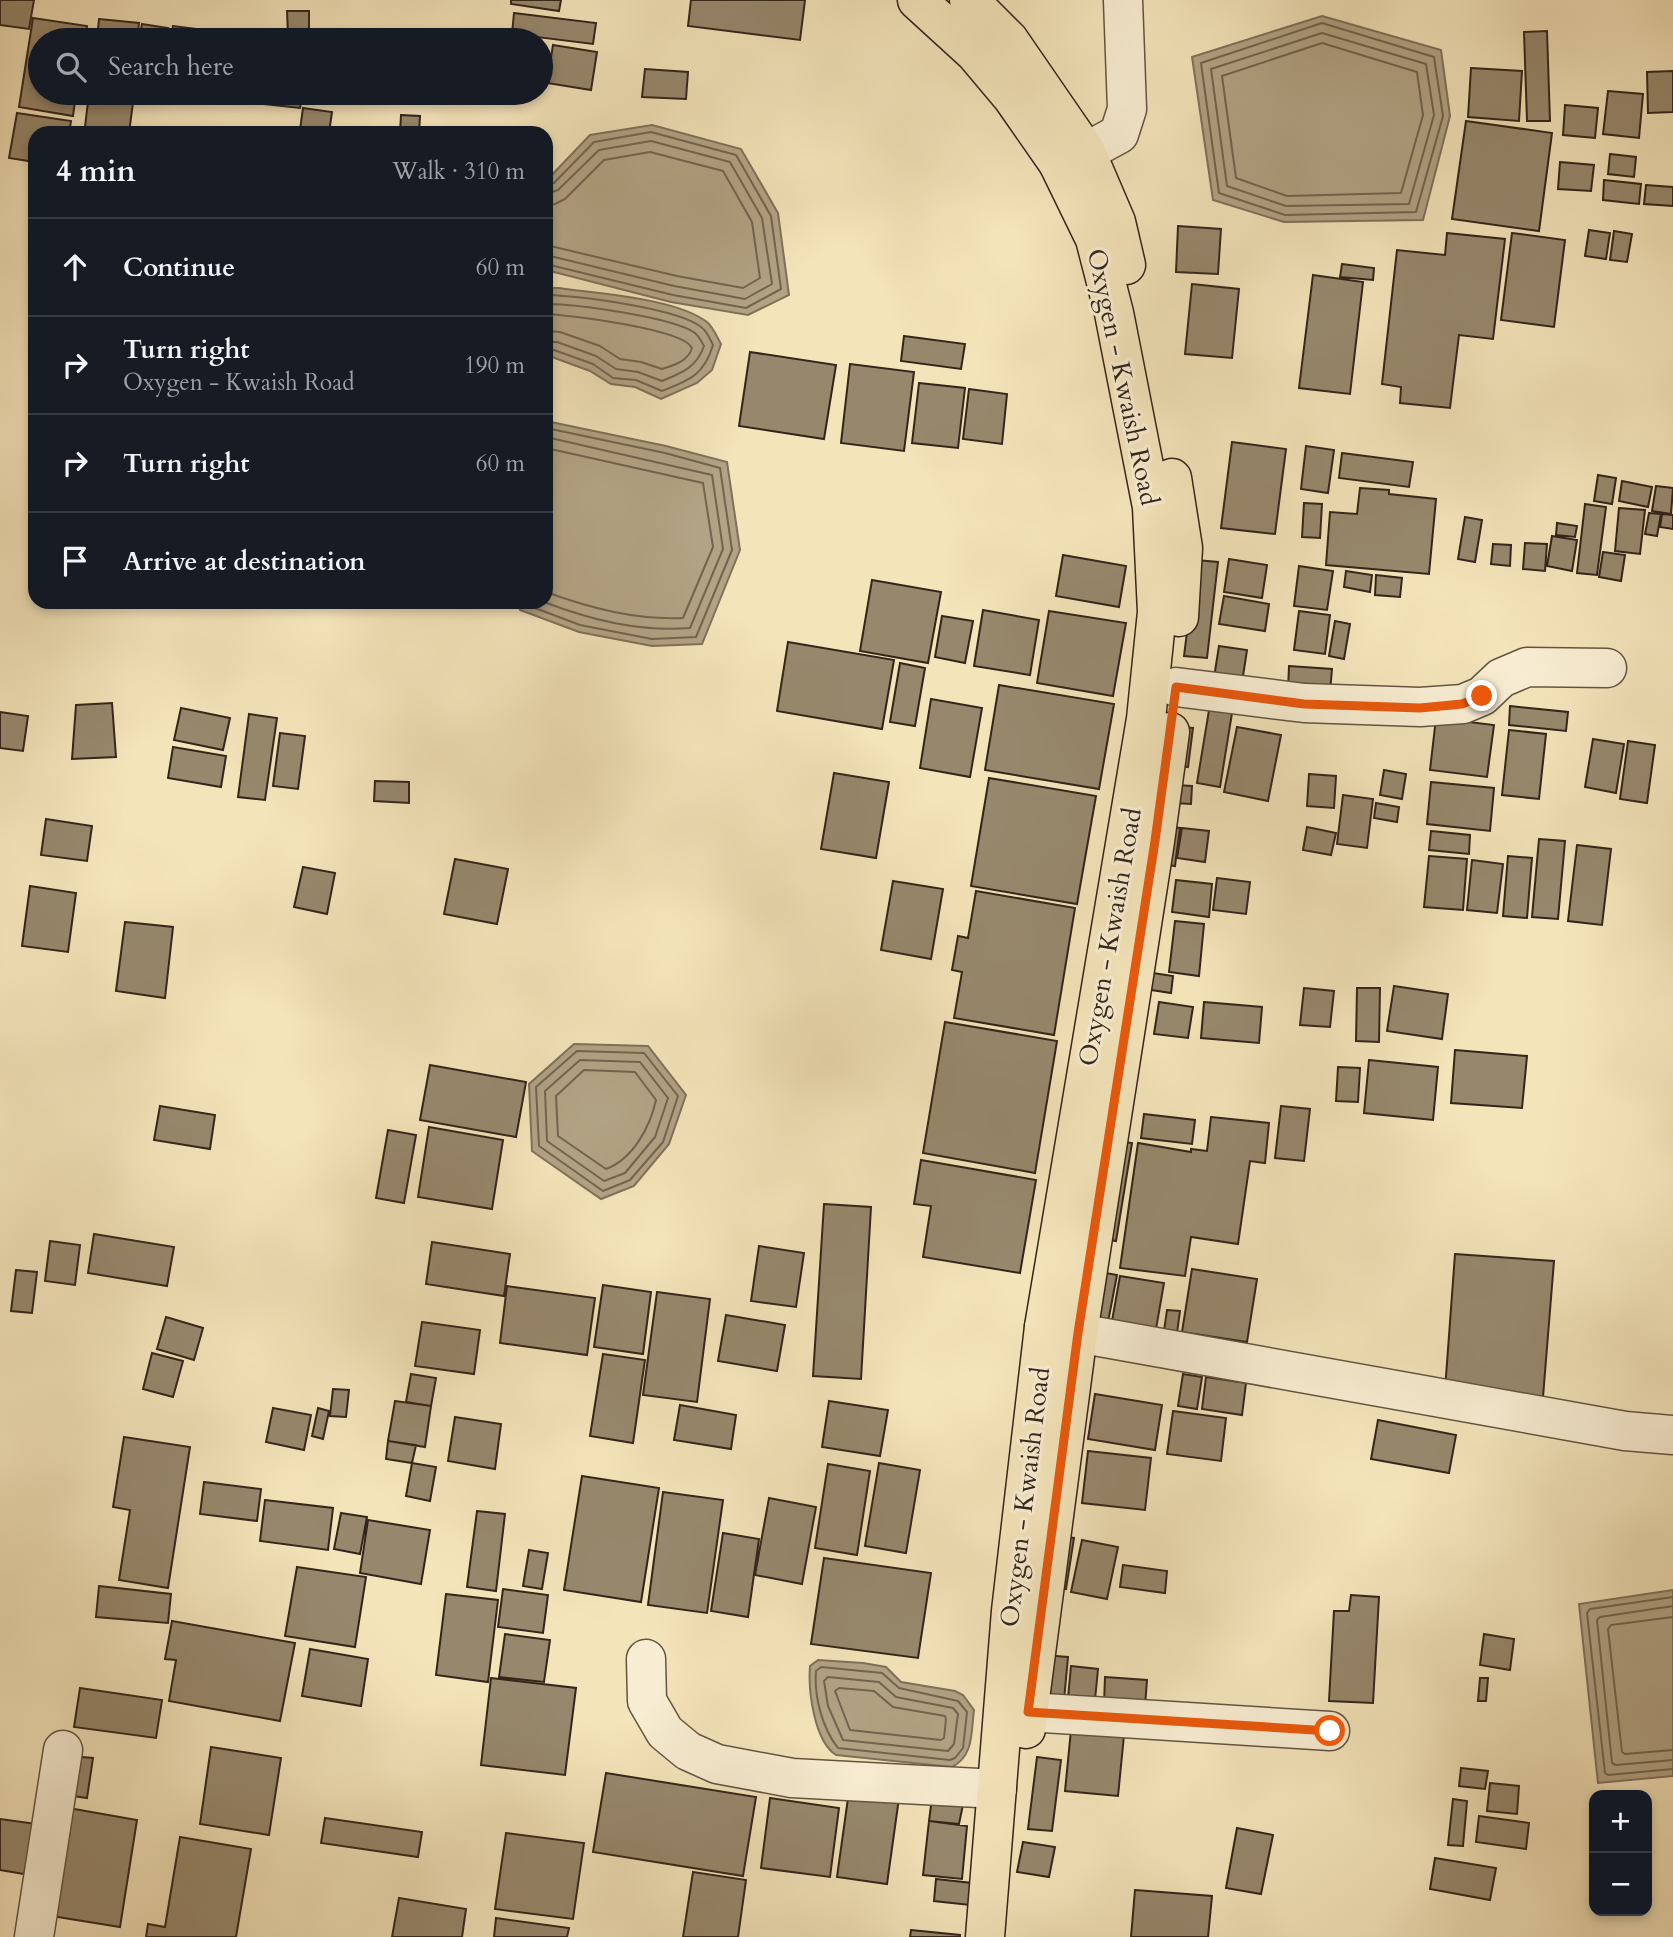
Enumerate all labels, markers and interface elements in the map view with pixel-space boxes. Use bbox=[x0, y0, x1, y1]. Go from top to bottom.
search box bbox=[28, 28, 553, 105]
icon: search bbox=[52, 48, 90, 86]
text: Search here bbox=[108, 49, 234, 84]
text: 4 min bbox=[56, 151, 136, 192]
text: Walk · 310 m bbox=[392, 156, 525, 187]
street label: Oxygen - Kwaish Road bbox=[1079, 245, 1167, 509]
icon: ahead bbox=[56, 248, 94, 286]
text: Continue bbox=[123, 250, 235, 285]
text: 60 m bbox=[476, 252, 525, 283]
text: Turn right bbox=[123, 332, 250, 367]
icon: right bbox=[56, 346, 94, 384]
text: 190 m bbox=[464, 350, 525, 381]
text: Oxygen - Kwaish Road bbox=[123, 367, 354, 398]
icon: right bbox=[56, 444, 94, 482]
text: Turn right bbox=[123, 446, 250, 481]
text: 60 m bbox=[476, 448, 525, 479]
icon: arrive bbox=[56, 542, 94, 580]
text: Arrive at destination bbox=[123, 544, 366, 579]
route end bbox=[1466, 680, 1497, 711]
street label: Oxygen - Kwaish Road bbox=[1070, 805, 1150, 1069]
street label: Oxygen - Kwaish Road bbox=[992, 1365, 1058, 1629]
route start bbox=[1314, 1715, 1345, 1746]
map controls bbox=[1589, 1790, 1652, 1916]
button: + bbox=[1589, 1790, 1652, 1853]
button: − bbox=[1589, 1853, 1652, 1916]

